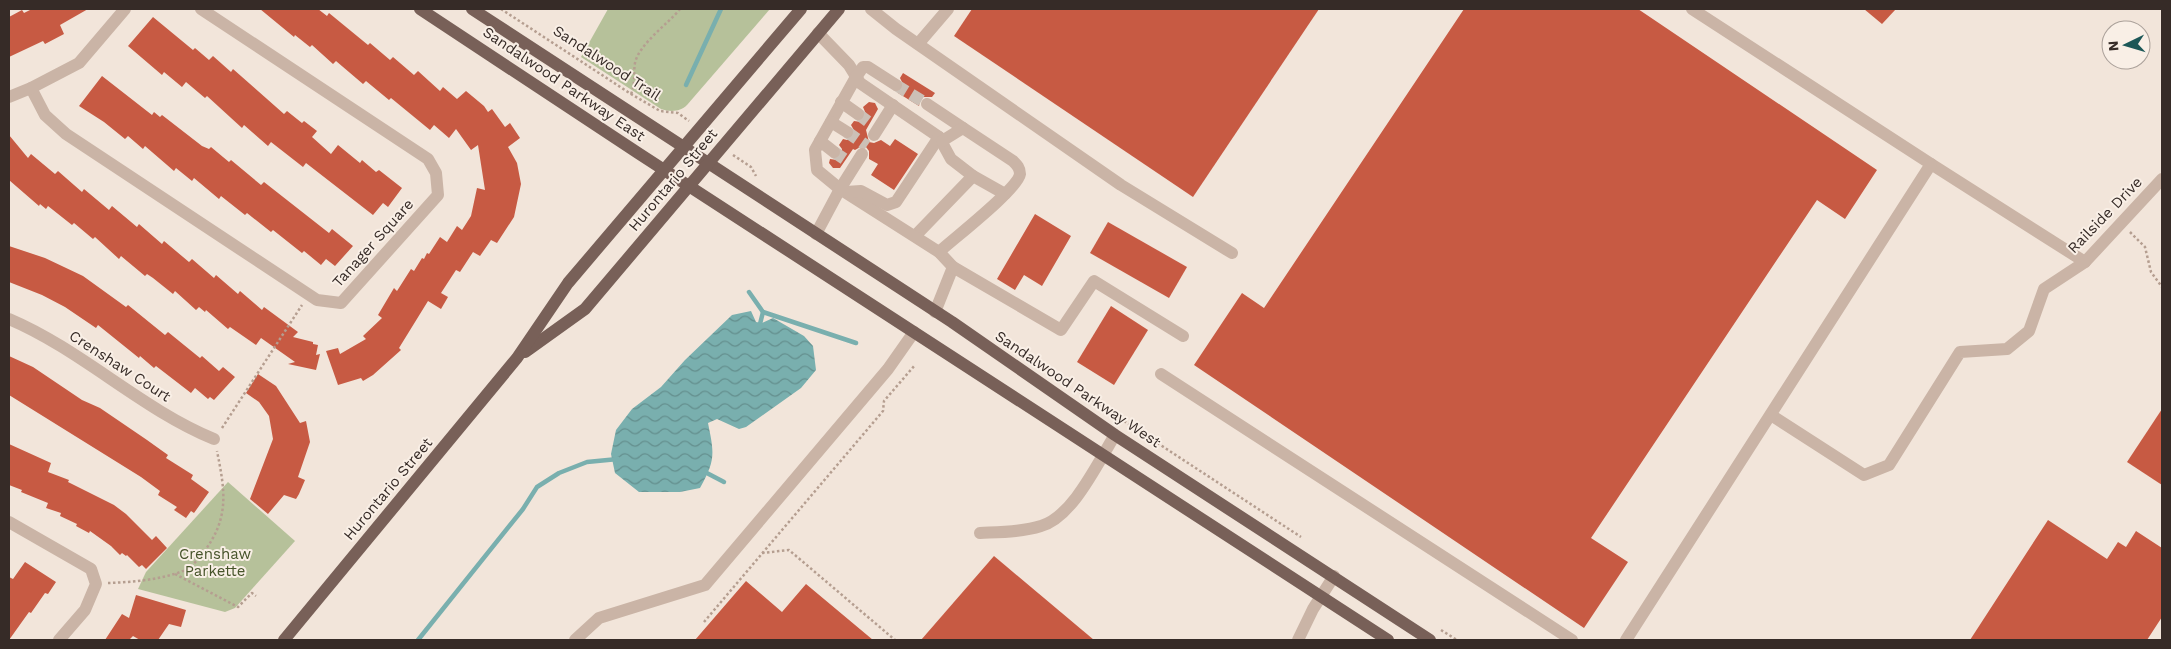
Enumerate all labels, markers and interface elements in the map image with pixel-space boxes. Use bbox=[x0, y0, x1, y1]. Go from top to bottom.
north arrow bbox=[2101, 20, 2151, 70]
street label: Sandalwood Trail bbox=[550, 21, 665, 105]
street label: Sandalwood Parkway East bbox=[479, 23, 649, 145]
text: N bbox=[2105, 40, 2121, 52]
street label: Hurontario Street bbox=[625, 125, 722, 235]
street label: Railside Drive bbox=[2064, 173, 2146, 257]
street label: Tanager Square bbox=[329, 195, 417, 291]
street label: Crenshaw Court bbox=[66, 326, 175, 406]
street label: Sandalwood Parkway West bbox=[992, 327, 1165, 452]
street label: Hurontario Street bbox=[340, 434, 437, 544]
park label: Crenshaw Parkette bbox=[179, 545, 252, 580]

